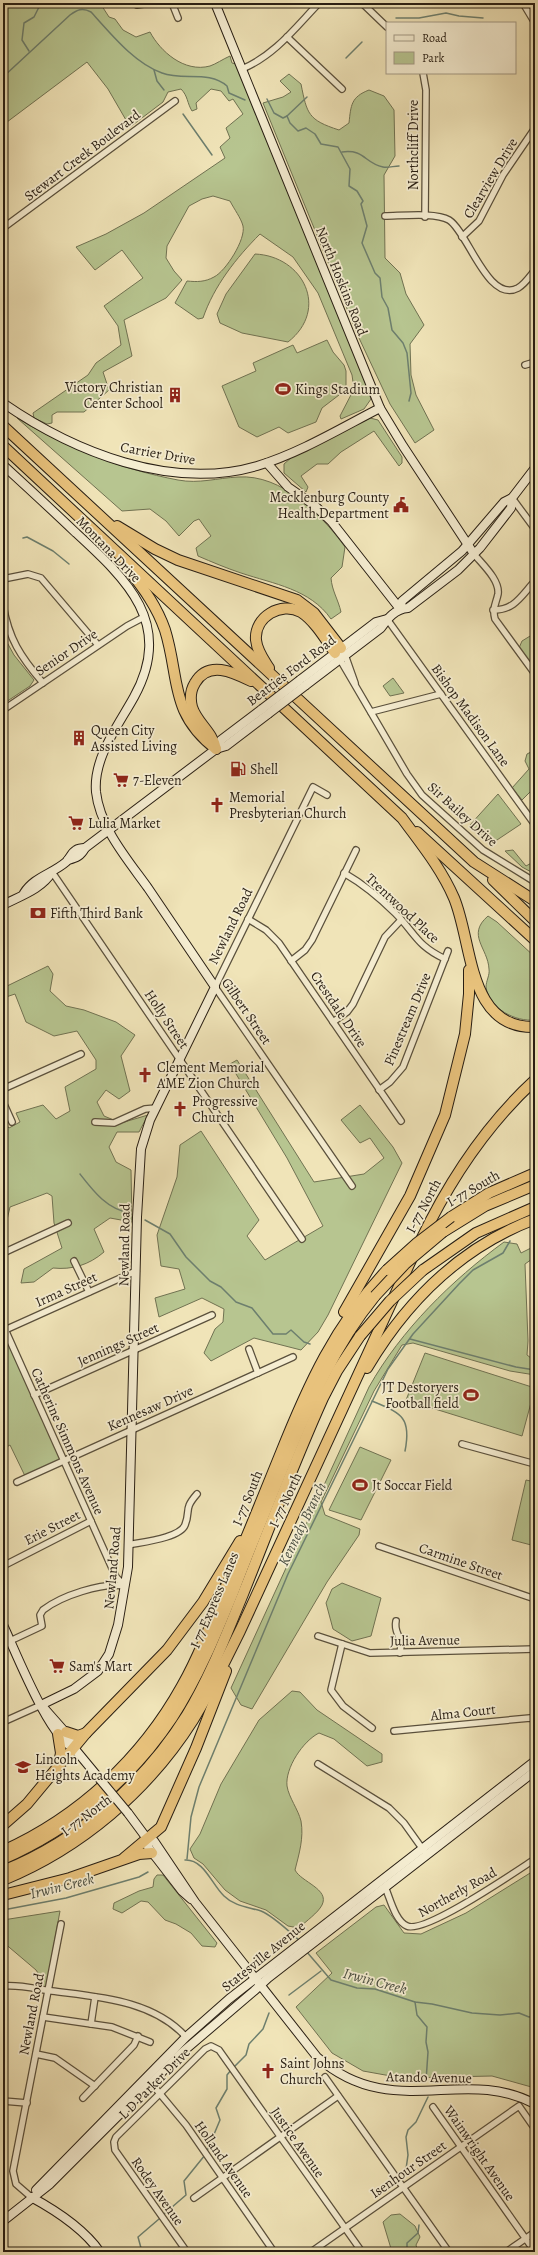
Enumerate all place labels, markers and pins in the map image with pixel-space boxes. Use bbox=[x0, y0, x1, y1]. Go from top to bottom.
place label: Victory Christian Center School bbox=[64, 378, 164, 413]
sports icon: Kings Stadium bbox=[274, 380, 292, 398]
place label: Kings Stadium bbox=[295, 380, 380, 399]
building icon: Victory Christian Center School bbox=[166, 386, 184, 404]
place label: Mecklenburg County Health Department bbox=[269, 488, 390, 523]
public building icon: Mecklenburg County Health Department bbox=[392, 496, 410, 514]
place label: Queen City Assisted Living bbox=[90, 721, 177, 756]
building icon: Queen City Assisted Living bbox=[70, 729, 88, 747]
fuel station icon: Shell bbox=[229, 760, 247, 778]
place label: Shell bbox=[250, 760, 278, 779]
supermarket icon: 7-Eleven bbox=[112, 771, 130, 789]
place label: 7-Eleven bbox=[133, 771, 182, 790]
place label: Memorial Presbyterian Church bbox=[229, 788, 347, 823]
church icon: Memorial Presbyterian Church bbox=[208, 796, 226, 814]
supermarket icon: Lulia Market bbox=[67, 814, 85, 832]
place label: Lulia Market bbox=[88, 814, 161, 833]
bank icon: Fifth Third Bank bbox=[29, 904, 47, 922]
place label: Fifth Third Bank bbox=[50, 904, 143, 923]
place label: Clement Memorial AME Zion Church bbox=[156, 1058, 265, 1093]
church icon: Clement Memorial AME Zion Church bbox=[136, 1066, 154, 1084]
place label: Progressive Church bbox=[192, 1092, 258, 1127]
church icon: Progressive Church bbox=[171, 1100, 189, 1118]
place label: JT Destoryers Football field bbox=[382, 1378, 459, 1413]
sports icon: JT Destoryers Football field bbox=[462, 1386, 480, 1404]
sports icon: Jt Soccar Field bbox=[351, 1476, 369, 1494]
place label: Jt Soccar Field bbox=[372, 1476, 453, 1495]
supermarket icon: Sam's Mart bbox=[48, 1657, 66, 1675]
place label: Sam's Mart bbox=[69, 1657, 133, 1676]
place label: Lincoln Heights Academy bbox=[35, 1750, 135, 1785]
school or university icon: Lincoln Heights Academy bbox=[14, 1758, 32, 1776]
place label: Saint Johns Church bbox=[280, 2054, 344, 2089]
church icon: Saint Johns Church bbox=[259, 2062, 277, 2080]

